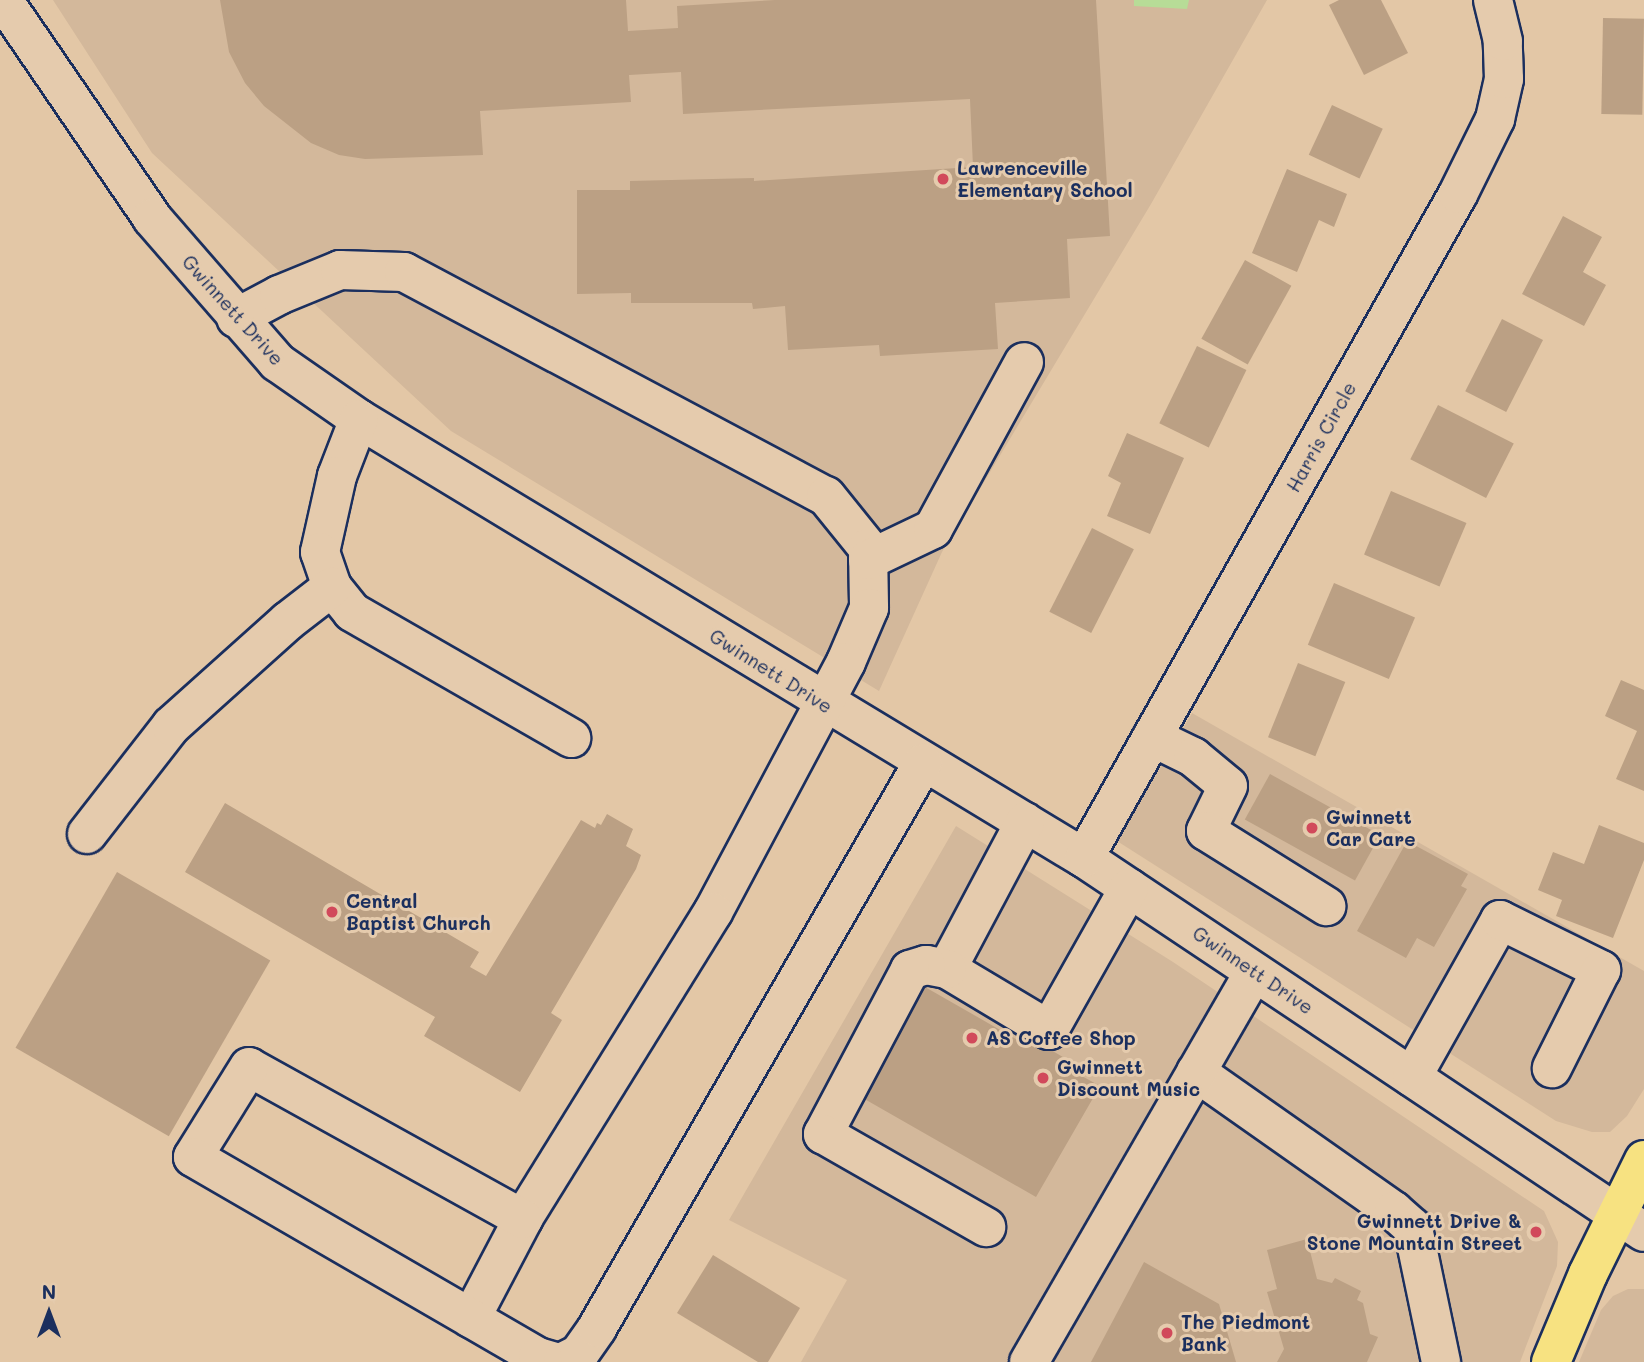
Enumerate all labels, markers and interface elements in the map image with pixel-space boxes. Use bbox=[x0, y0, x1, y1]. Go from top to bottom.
place label: Lawrenceville Elementary School bbox=[957, 157, 1133, 201]
marker: Lawrenceville Elementary School bbox=[935, 171, 951, 187]
street label: Gwinnett Drive bbox=[178, 250, 288, 370]
street label: Harris Circle bbox=[1281, 378, 1361, 496]
street label: Gwinnett Drive bbox=[705, 624, 837, 718]
place label: Gwinnett Car Care bbox=[1326, 806, 1415, 850]
marker: Gwinnett Car Care bbox=[1304, 820, 1320, 836]
place label: Central Baptist Church bbox=[346, 890, 490, 934]
marker: Central Baptist Church bbox=[324, 904, 340, 920]
street label: Gwinnett Drive bbox=[1188, 921, 1318, 1019]
place label: AS Coffee Shop bbox=[986, 1027, 1136, 1049]
marker: AS Coffee Shop bbox=[964, 1030, 980, 1046]
place label: Gwinnett Discount Music bbox=[1057, 1056, 1200, 1100]
marker: Gwinnett Discount Music bbox=[1035, 1070, 1051, 1086]
place label: Gwinnett Drive & Stone Mountain Street bbox=[1307, 1210, 1522, 1254]
marker: Gwinnett Drive & Stone Mountain Street bbox=[1528, 1224, 1544, 1240]
north arrow bbox=[14, 1278, 84, 1348]
text: N bbox=[42, 1279, 56, 1304]
place label: The Piedmont Bank bbox=[1181, 1311, 1310, 1355]
marker: The Piedmont Bank bbox=[1159, 1325, 1175, 1341]

